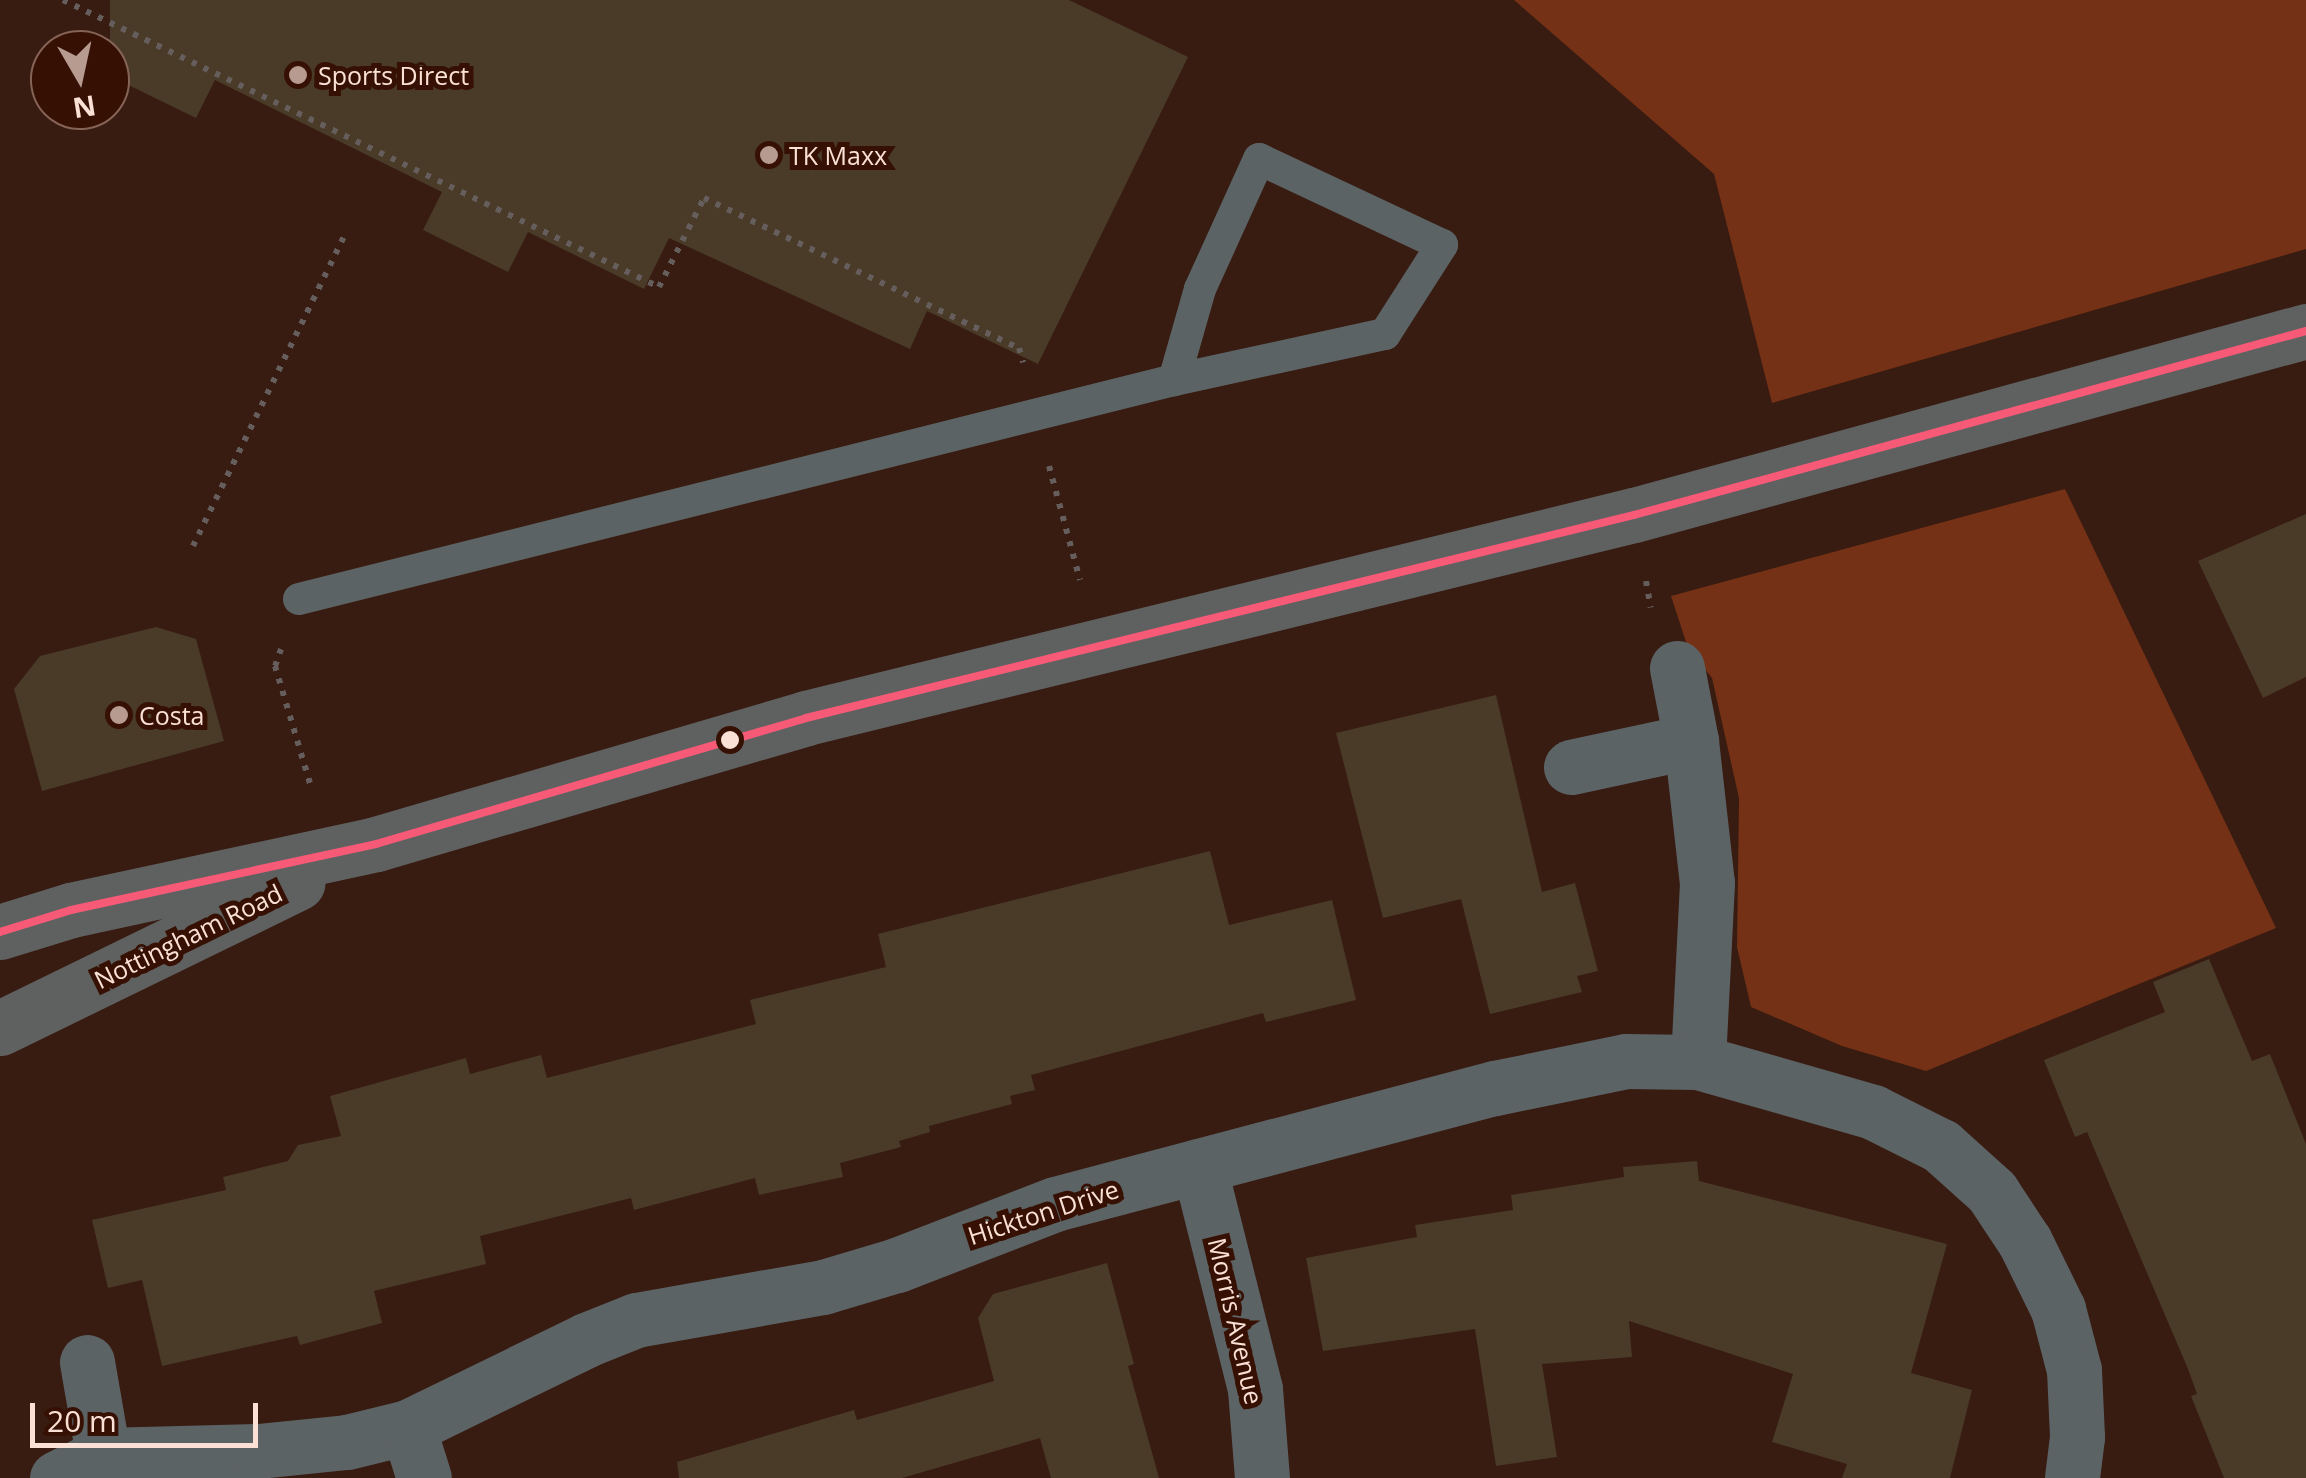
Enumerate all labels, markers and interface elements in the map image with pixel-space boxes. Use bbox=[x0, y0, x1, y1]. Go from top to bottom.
north arrow bbox=[30, 30, 130, 130]
place label: Sports Direct bbox=[318, 60, 469, 90]
marker: Sports Direct bbox=[287, 64, 309, 86]
text: N bbox=[70, 87, 99, 128]
place label: TK Maxx bbox=[789, 140, 887, 170]
marker: TK Maxx bbox=[758, 144, 780, 166]
place label: Costa bbox=[139, 700, 205, 730]
marker: Costa bbox=[108, 704, 130, 726]
unlabelled marker bbox=[720, 730, 740, 750]
street label: Nottingham Road bbox=[89, 877, 287, 995]
street label: Hickton Drive bbox=[964, 1174, 1122, 1250]
street label: Morris Avenue bbox=[1202, 1235, 1270, 1407]
scale bar bbox=[35, 1383, 262, 1445]
text: 20 m bbox=[47, 1400, 117, 1441]

